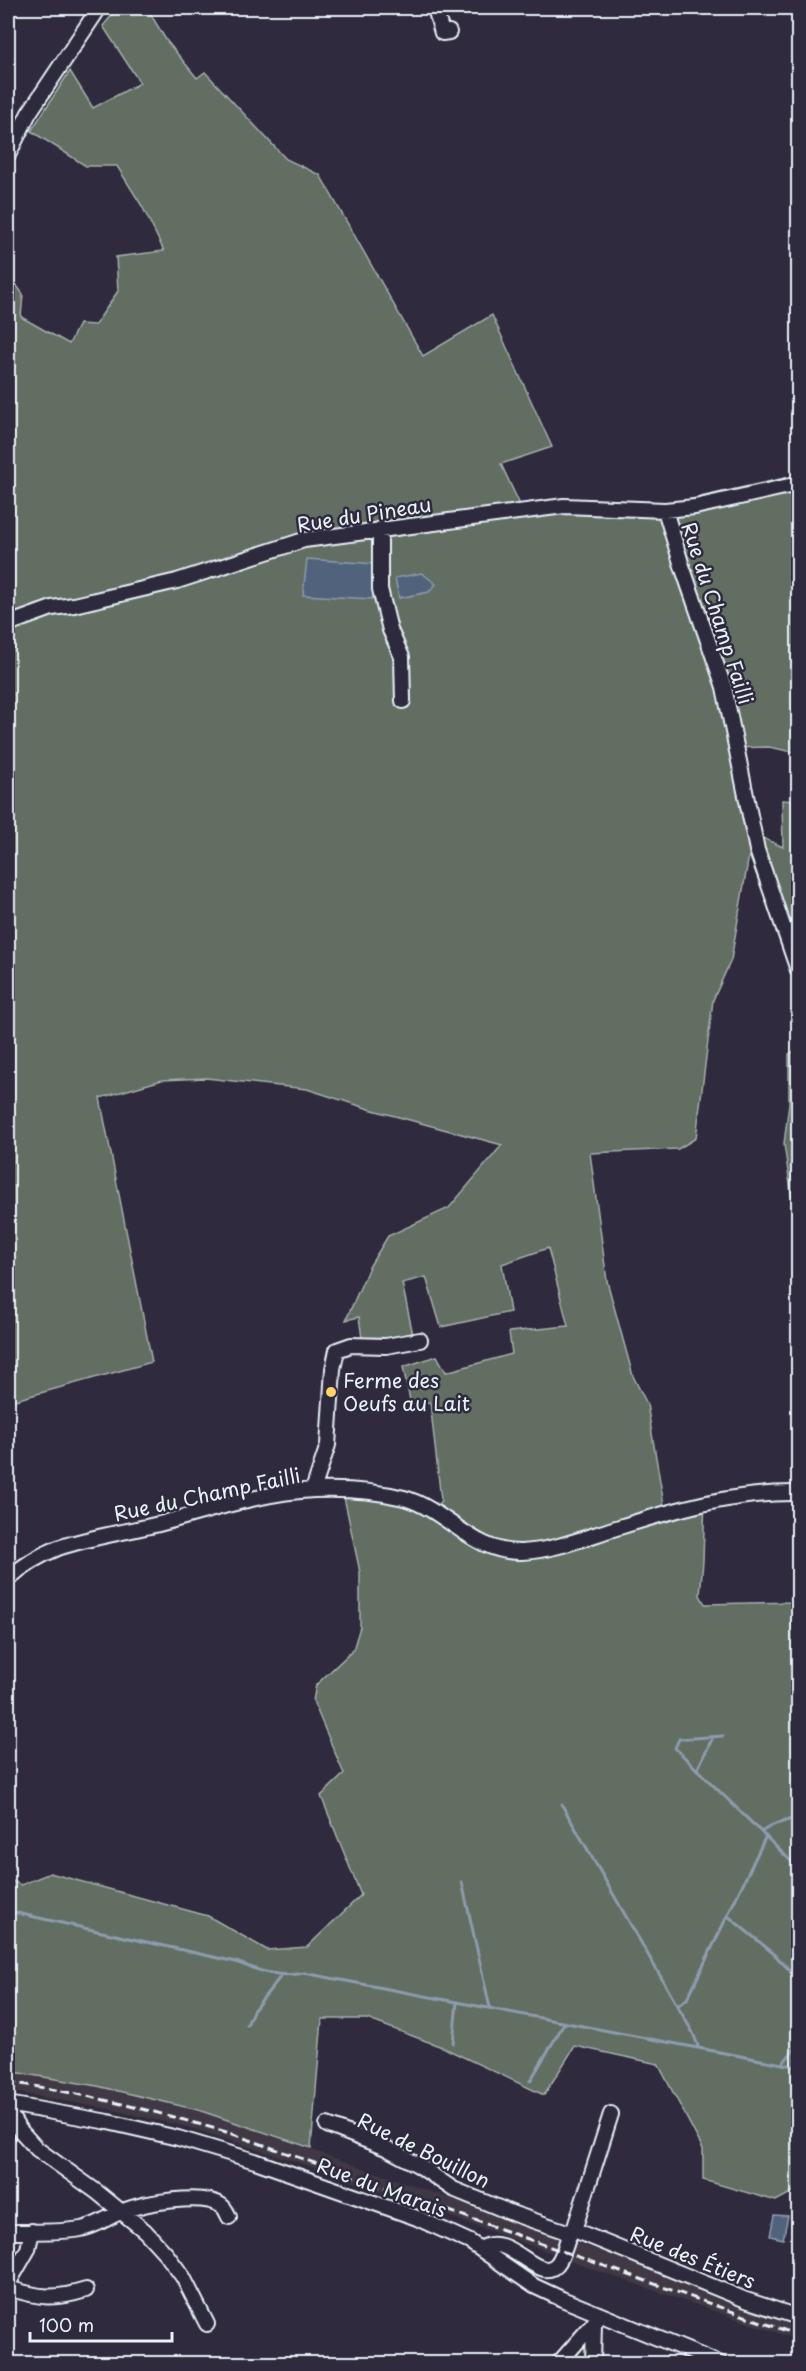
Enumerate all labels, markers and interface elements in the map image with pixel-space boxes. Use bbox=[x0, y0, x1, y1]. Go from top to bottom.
street label: Rue du Pineau bbox=[295, 489, 433, 539]
street label: Rue du Champ Failli bbox=[674, 518, 762, 708]
place label: Ferme des Oeufs au Lait bbox=[343, 1365, 470, 1418]
marker: Ferme des Oeufs au Lait bbox=[324, 1385, 338, 1399]
street label: Rue du Champ Failli bbox=[111, 1460, 303, 1528]
street label: Rue de Bouillon bbox=[353, 2105, 495, 2195]
street label: Rue du Marais bbox=[313, 2150, 451, 2224]
street label: Rue des Étiers bbox=[626, 2218, 760, 2296]
scale bar bbox=[30, 2305, 172, 2343]
text: 100 m bbox=[39, 2311, 94, 2338]

